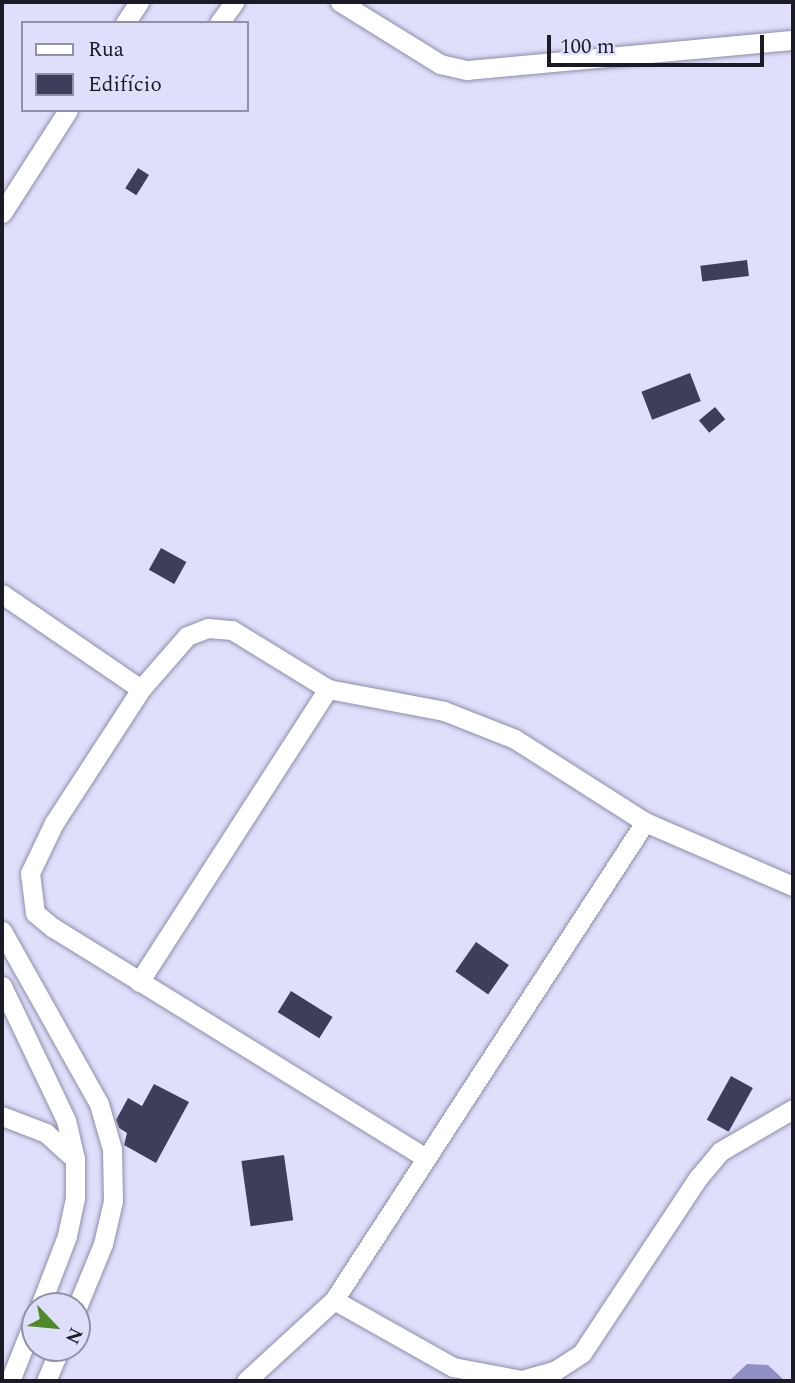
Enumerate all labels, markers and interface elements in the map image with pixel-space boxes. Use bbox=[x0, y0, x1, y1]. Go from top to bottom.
legend bbox=[21, 21, 248, 112]
scale bar bbox=[550, 21, 767, 65]
text: 100 m bbox=[560, 31, 615, 63]
text: Rua bbox=[88, 34, 124, 66]
text: Edifício bbox=[88, 69, 162, 101]
north arrow bbox=[21, 1292, 91, 1362]
text: N bbox=[57, 1322, 90, 1349]

